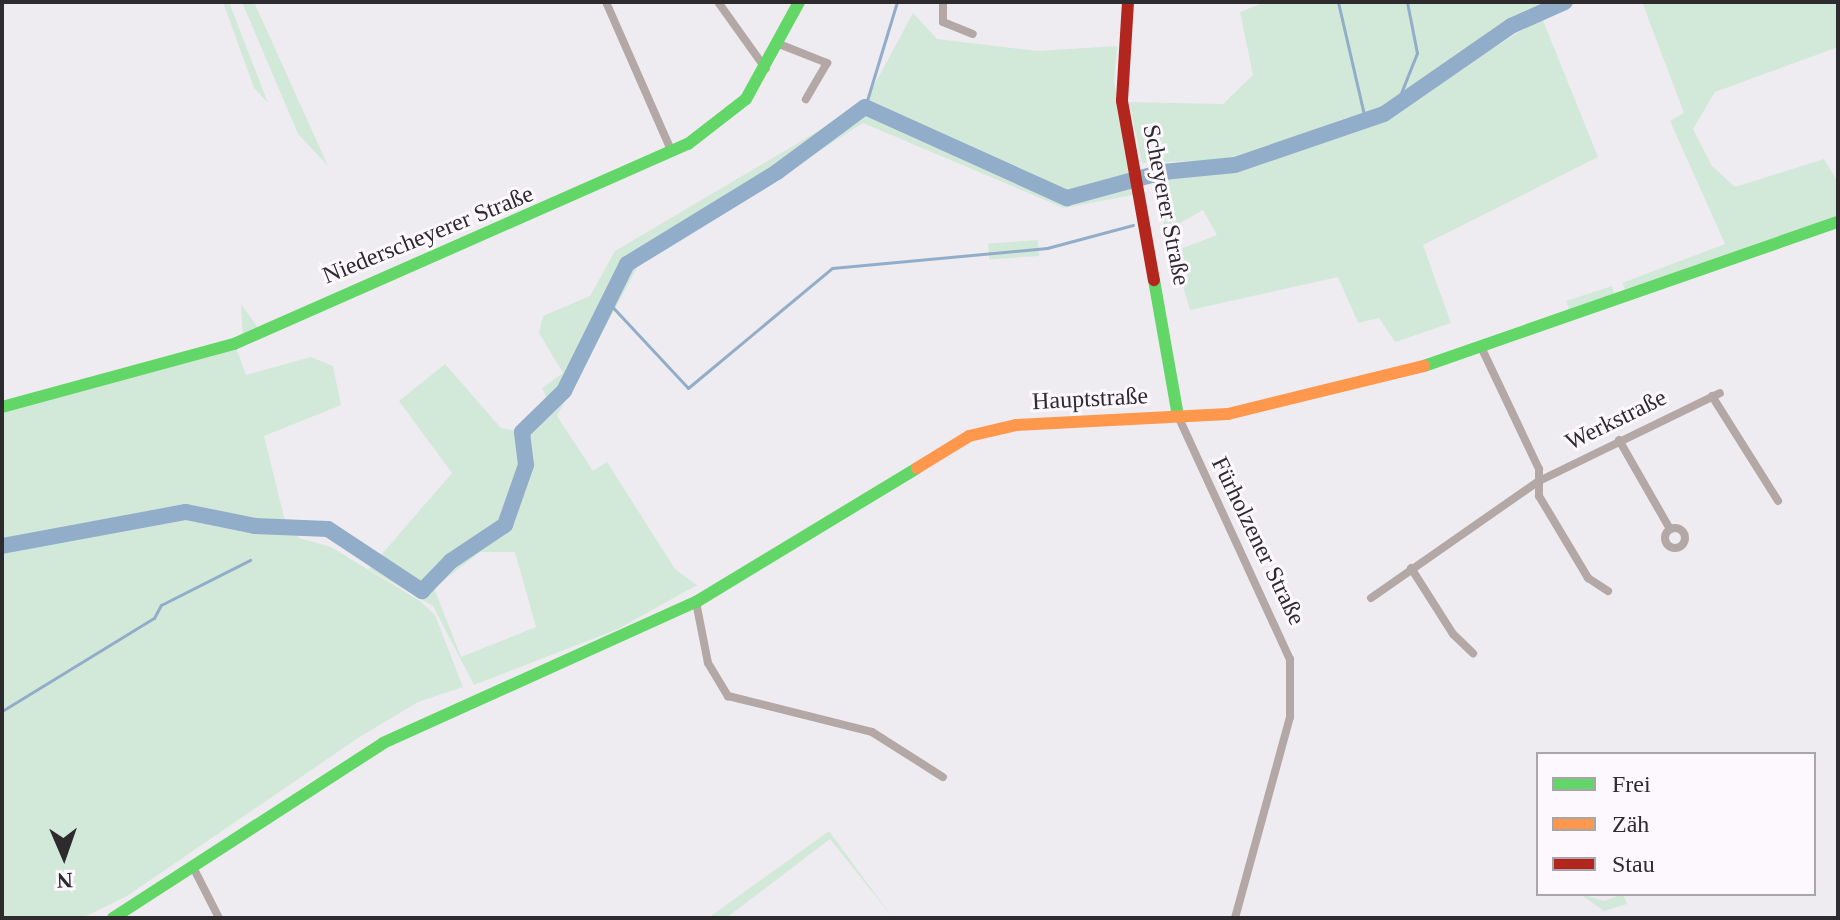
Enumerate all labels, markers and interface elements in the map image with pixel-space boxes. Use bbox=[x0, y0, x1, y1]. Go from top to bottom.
street label: Scheyerer Straße bbox=[1136, 122, 1196, 288]
street label: Niederscheyerer Straße bbox=[319, 180, 537, 290]
street label: Hauptstraße bbox=[1031, 382, 1149, 416]
street label: Werkstraße bbox=[1561, 383, 1671, 457]
street label: Fürholzener Straße bbox=[1205, 452, 1311, 630]
legend bbox=[1536, 752, 1816, 896]
text: Frei bbox=[1612, 771, 1651, 797]
text: Zäh bbox=[1612, 811, 1649, 837]
north arrow bbox=[24, 816, 104, 896]
text: Stau bbox=[1612, 851, 1655, 877]
text: N bbox=[56, 868, 73, 893]

